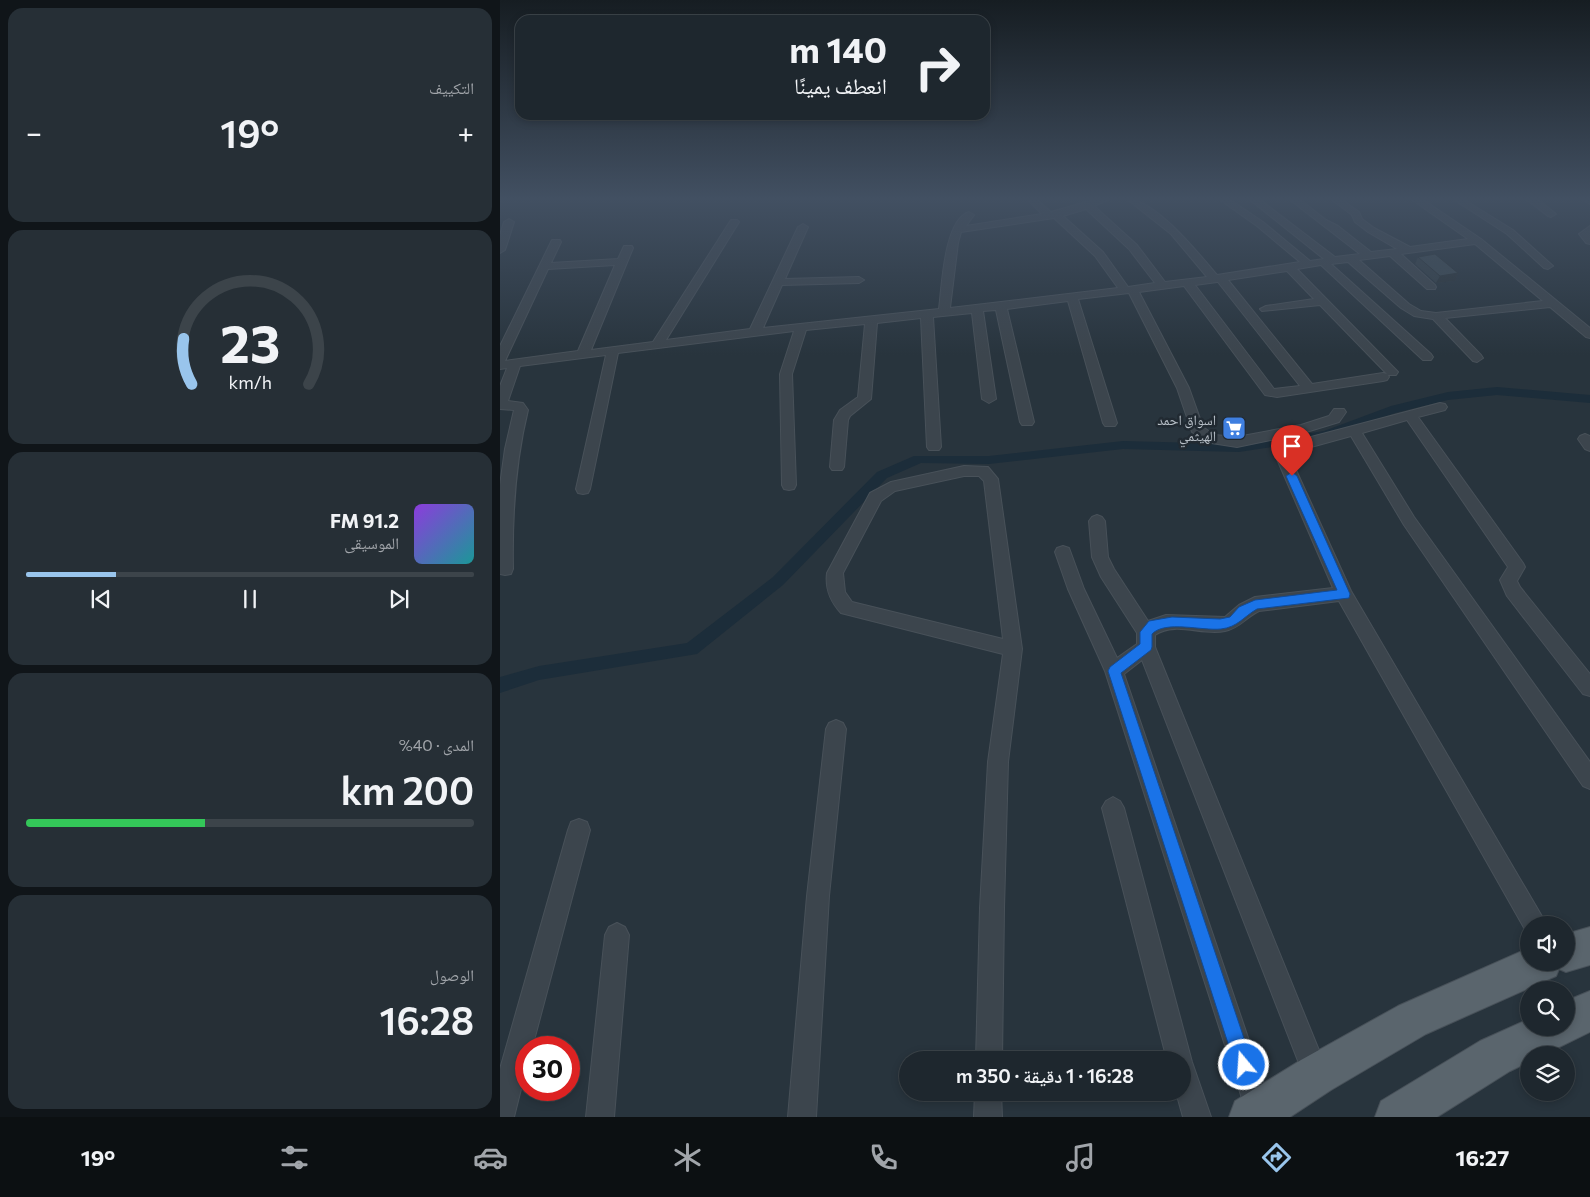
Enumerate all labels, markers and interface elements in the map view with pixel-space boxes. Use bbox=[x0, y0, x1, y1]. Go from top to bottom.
text: 140 m bbox=[789, 27, 887, 70]
icon: right bbox=[905, 35, 970, 100]
text: انعطف يمينًا bbox=[794, 72, 887, 99]
text: التكييف bbox=[429, 78, 474, 97]
text: 19° bbox=[220, 109, 279, 156]
text: − bbox=[26, 115, 42, 149]
text: + bbox=[458, 115, 474, 149]
text: 23 bbox=[220, 310, 280, 374]
text: km/h bbox=[228, 371, 272, 393]
place label: اسواق احمد الهيثمي bbox=[1157, 411, 1216, 448]
supermarket icon: اسواق احمد الهيثمي bbox=[1221, 415, 1247, 441]
pin bbox=[1271, 425, 1313, 476]
icon: arrive bbox=[1278, 432, 1306, 460]
text: 91.2 FM bbox=[330, 509, 399, 532]
text: الموسيقى bbox=[344, 533, 399, 552]
icon: previous bbox=[87, 585, 115, 613]
icon: pause bbox=[236, 585, 264, 613]
icon: next bbox=[385, 585, 413, 613]
text: المدى · 40% bbox=[399, 735, 474, 754]
text: 200 km bbox=[341, 766, 474, 813]
map controls bbox=[1520, 916, 1575, 1101]
button: sound bbox=[1520, 916, 1575, 971]
text: الوصول bbox=[430, 965, 474, 984]
button: search bbox=[1520, 981, 1575, 1036]
text: 16:28 bbox=[380, 996, 474, 1043]
speed limit sign: 30 bbox=[515, 1036, 580, 1101]
position arrow bbox=[1217, 1038, 1269, 1090]
button: layers bbox=[1520, 1046, 1575, 1101]
text: 16:28 · 1 دقيقة · 350 m bbox=[956, 1064, 1134, 1087]
icon: filters bbox=[277, 1140, 312, 1175]
icon: car bbox=[473, 1140, 508, 1175]
icon: climate bbox=[670, 1140, 705, 1175]
icon: phone bbox=[866, 1140, 901, 1175]
icon: music bbox=[1063, 1140, 1098, 1175]
icon: directions bbox=[1259, 1140, 1294, 1175]
text: 19° bbox=[81, 1144, 115, 1171]
text: 16:27 bbox=[1455, 1144, 1509, 1171]

